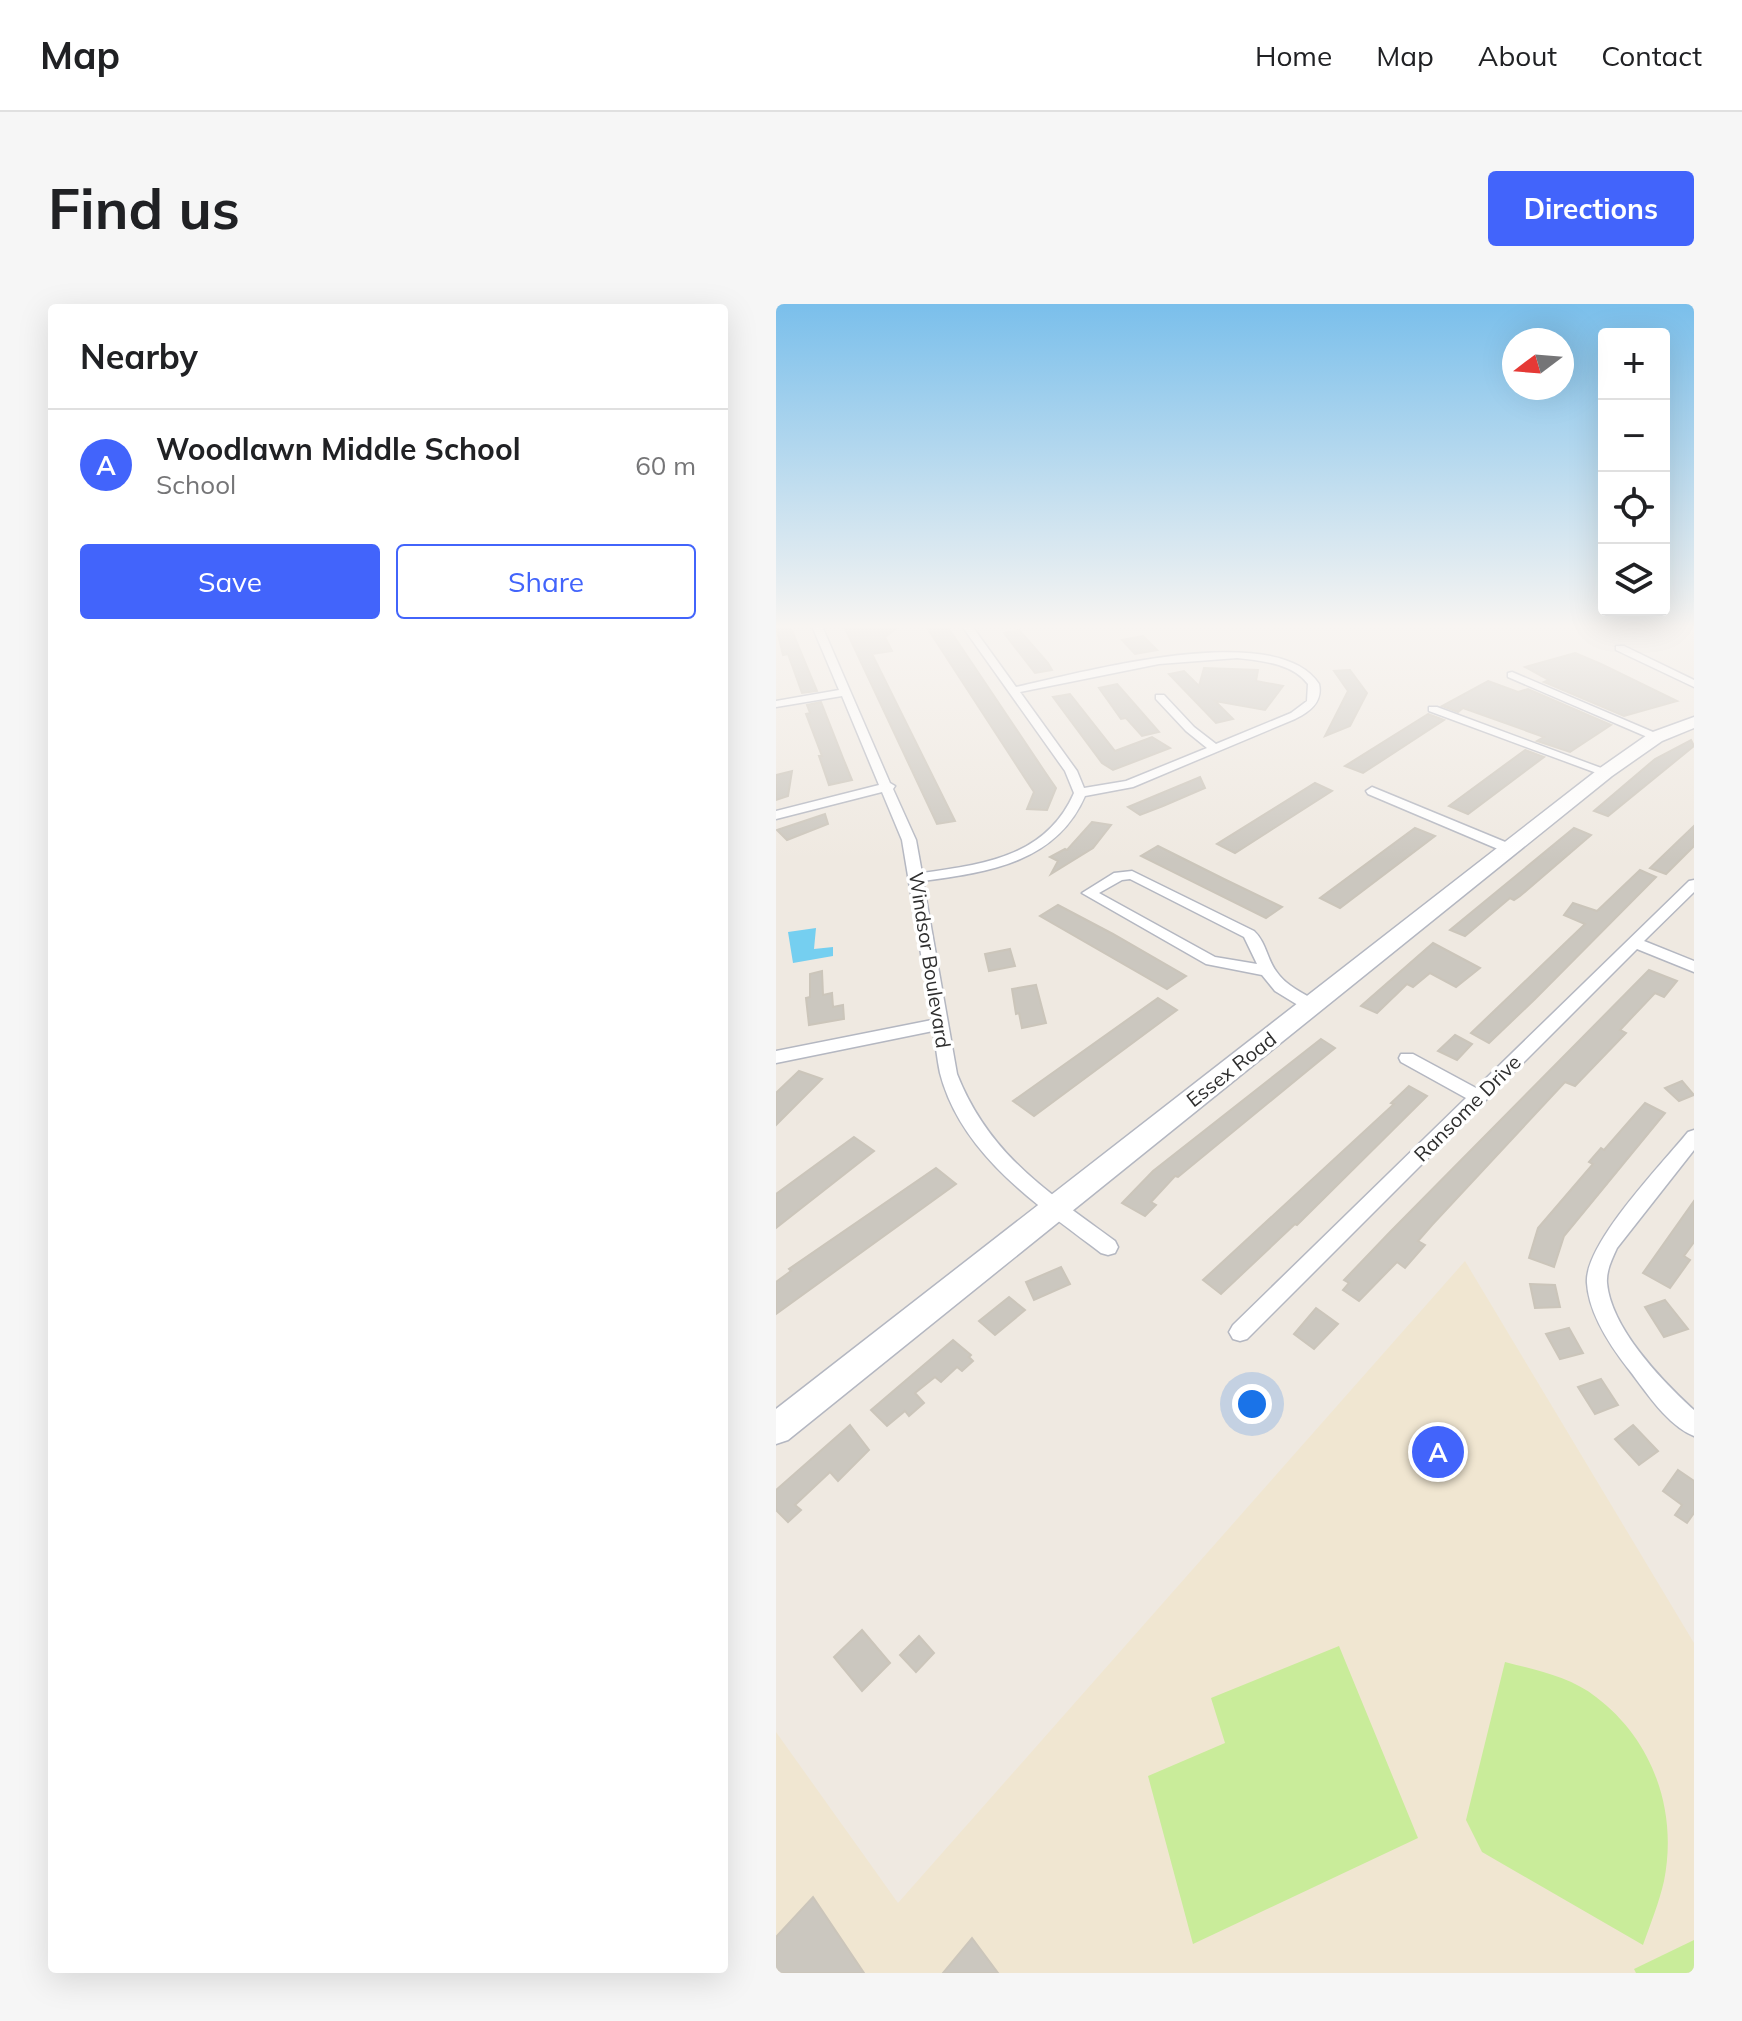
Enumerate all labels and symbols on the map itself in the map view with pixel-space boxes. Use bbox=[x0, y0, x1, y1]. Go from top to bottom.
north arrow bbox=[1502, 328, 1574, 400]
street label: Windsor Boulevard bbox=[904, 870, 956, 1050]
street label: Essex Road bbox=[1181, 1026, 1281, 1112]
street label: Ransome Drive bbox=[1408, 1049, 1526, 1167]
your location bbox=[1232, 1384, 1272, 1424]
pin: A bbox=[1412, 1422, 1464, 1482]

